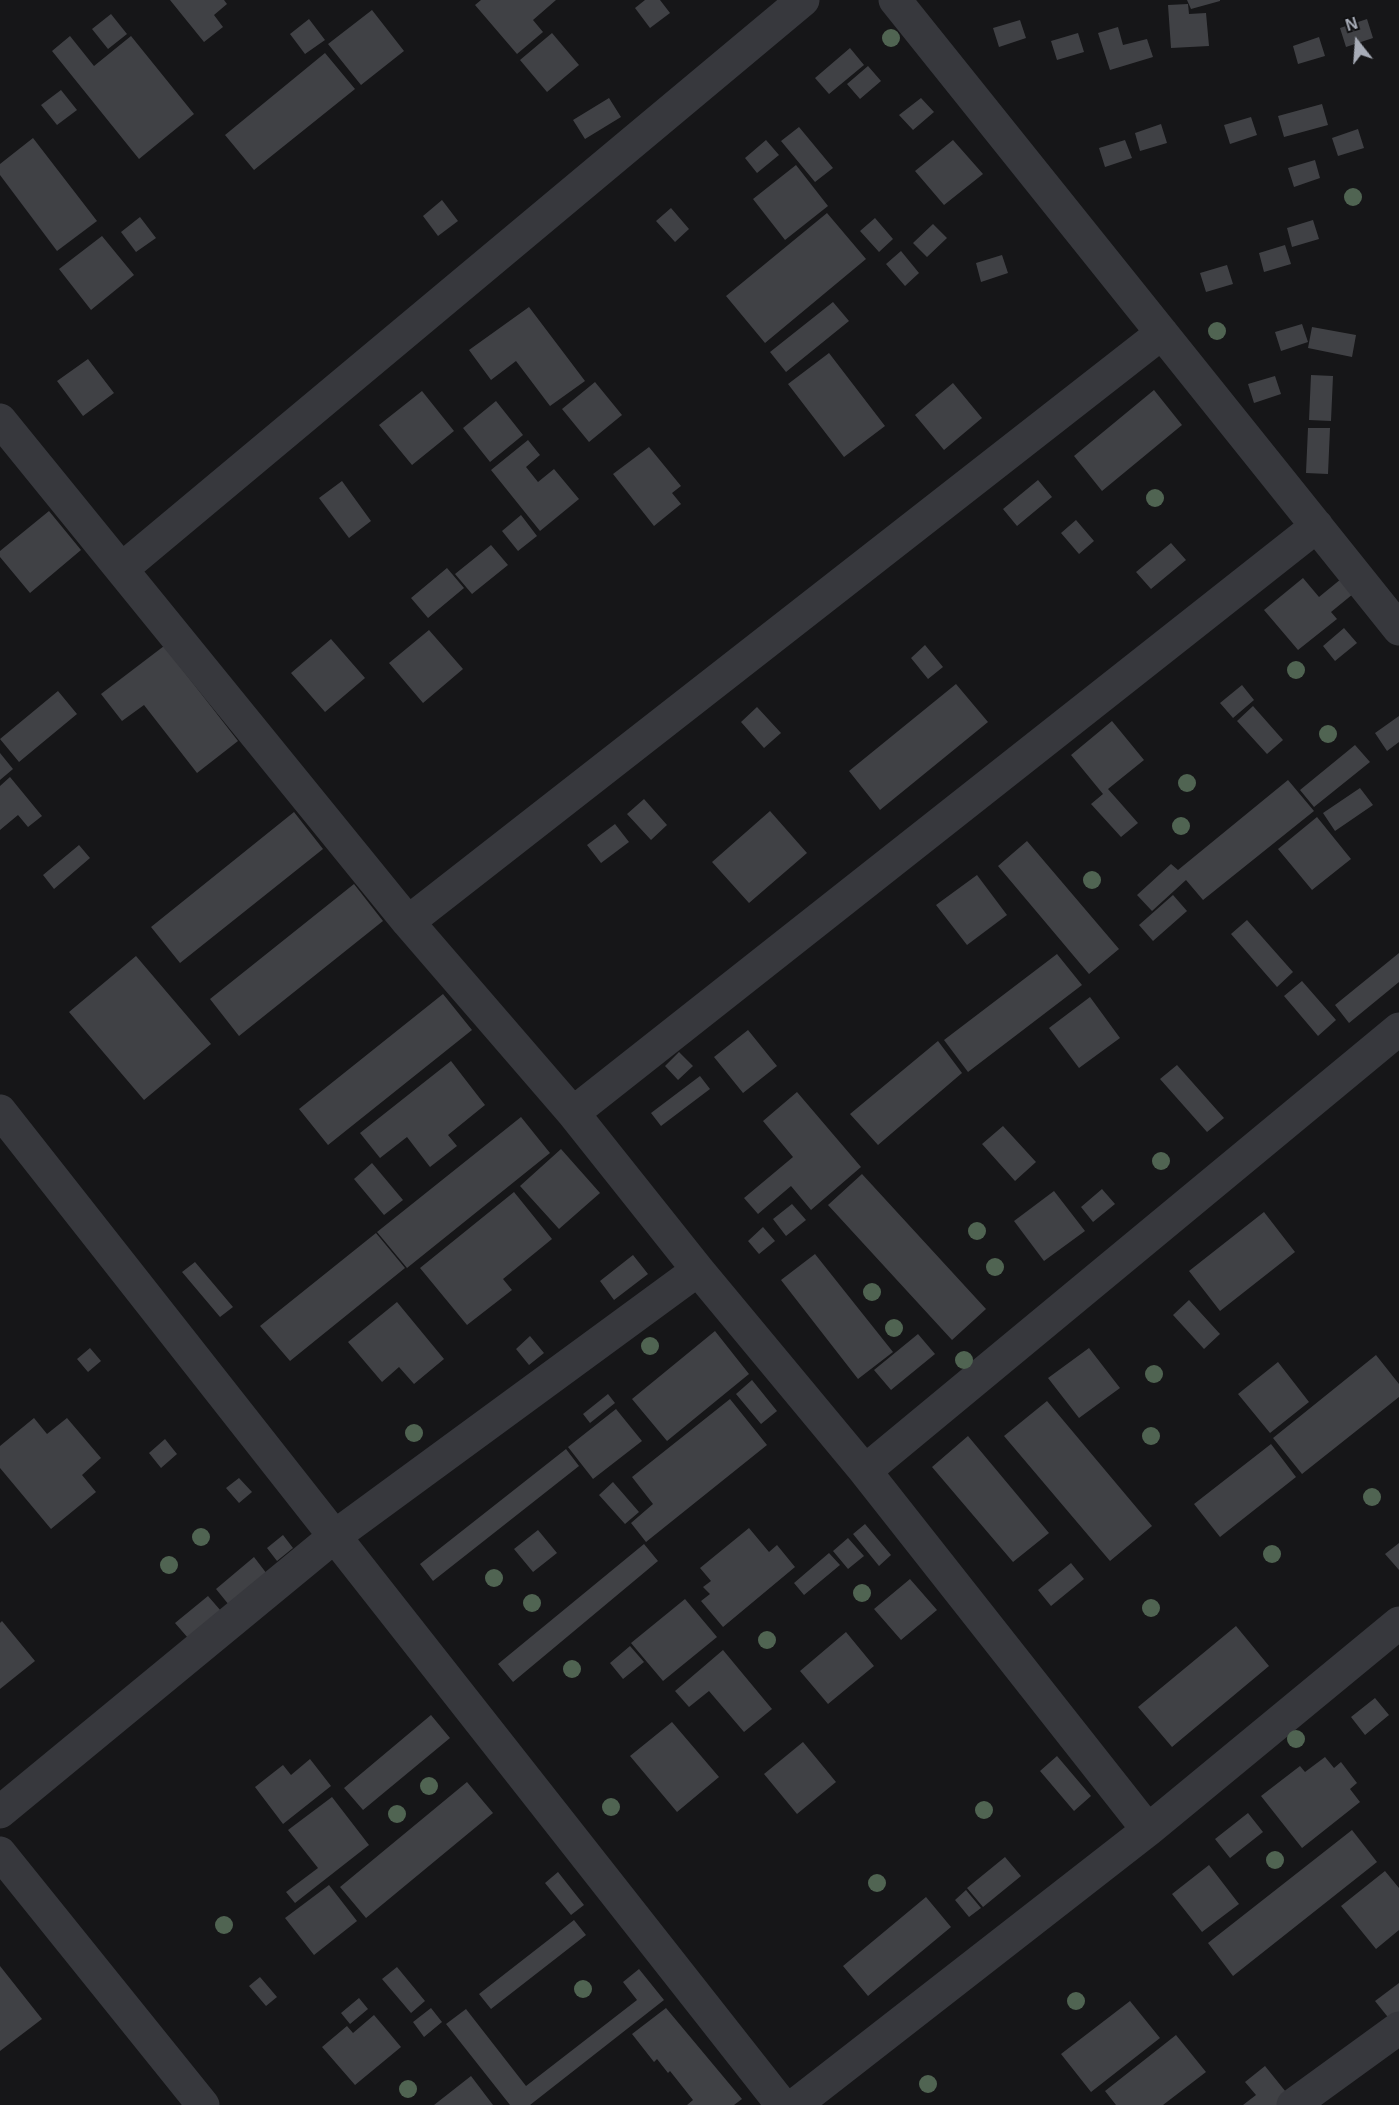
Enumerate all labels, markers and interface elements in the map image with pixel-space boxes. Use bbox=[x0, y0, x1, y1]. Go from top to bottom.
north arrow bbox=[1327, 12, 1387, 72]
text: N bbox=[1344, 14, 1360, 34]

